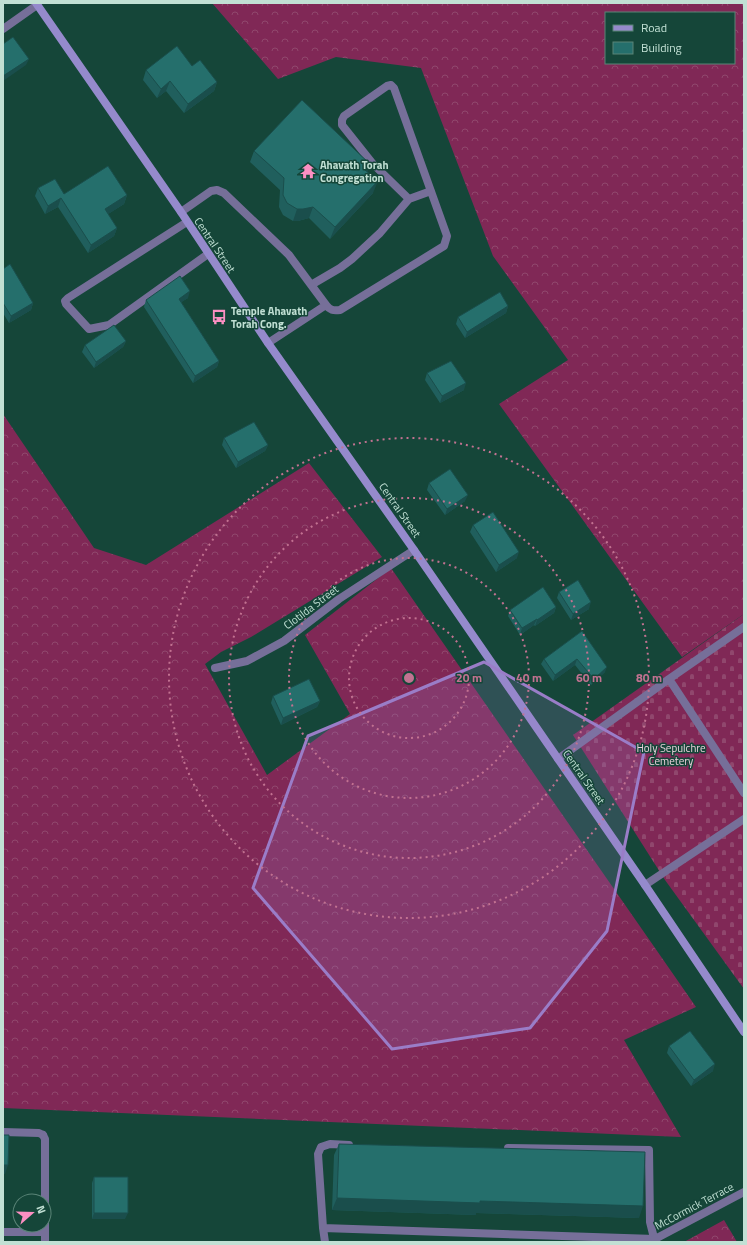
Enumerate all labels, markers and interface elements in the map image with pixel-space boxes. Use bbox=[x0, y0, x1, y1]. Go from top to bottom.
legend bbox=[605, 12, 735, 64]
text: Road bbox=[641, 18, 667, 37]
text: Building bbox=[641, 38, 682, 57]
place label: Ahavath Torah Congregation bbox=[320, 157, 388, 186]
temple icon: Ahavath Torah Congregation bbox=[299, 162, 317, 180]
street label: Central Street bbox=[191, 214, 240, 276]
place label: Temple Ahavath Torah Cong. bbox=[231, 303, 307, 332]
bus stop icon: Temple Ahavath Torah Cong. bbox=[210, 308, 228, 326]
street label: Central Street bbox=[375, 479, 425, 541]
street label: Clotilda Street bbox=[280, 581, 342, 633]
text: 20 m bbox=[456, 668, 482, 687]
text: 40 m bbox=[516, 668, 542, 687]
text: 60 m bbox=[576, 668, 602, 687]
text: 80 m bbox=[636, 668, 662, 687]
centre of rings bbox=[402, 671, 416, 685]
park label: Holy Sepulchre Cemetery bbox=[636, 740, 706, 769]
street label: Central Street bbox=[559, 746, 609, 808]
street label: McCormick Terrace bbox=[652, 1178, 737, 1234]
north arrow bbox=[12, 1193, 52, 1233]
text: N bbox=[33, 1203, 50, 1216]

